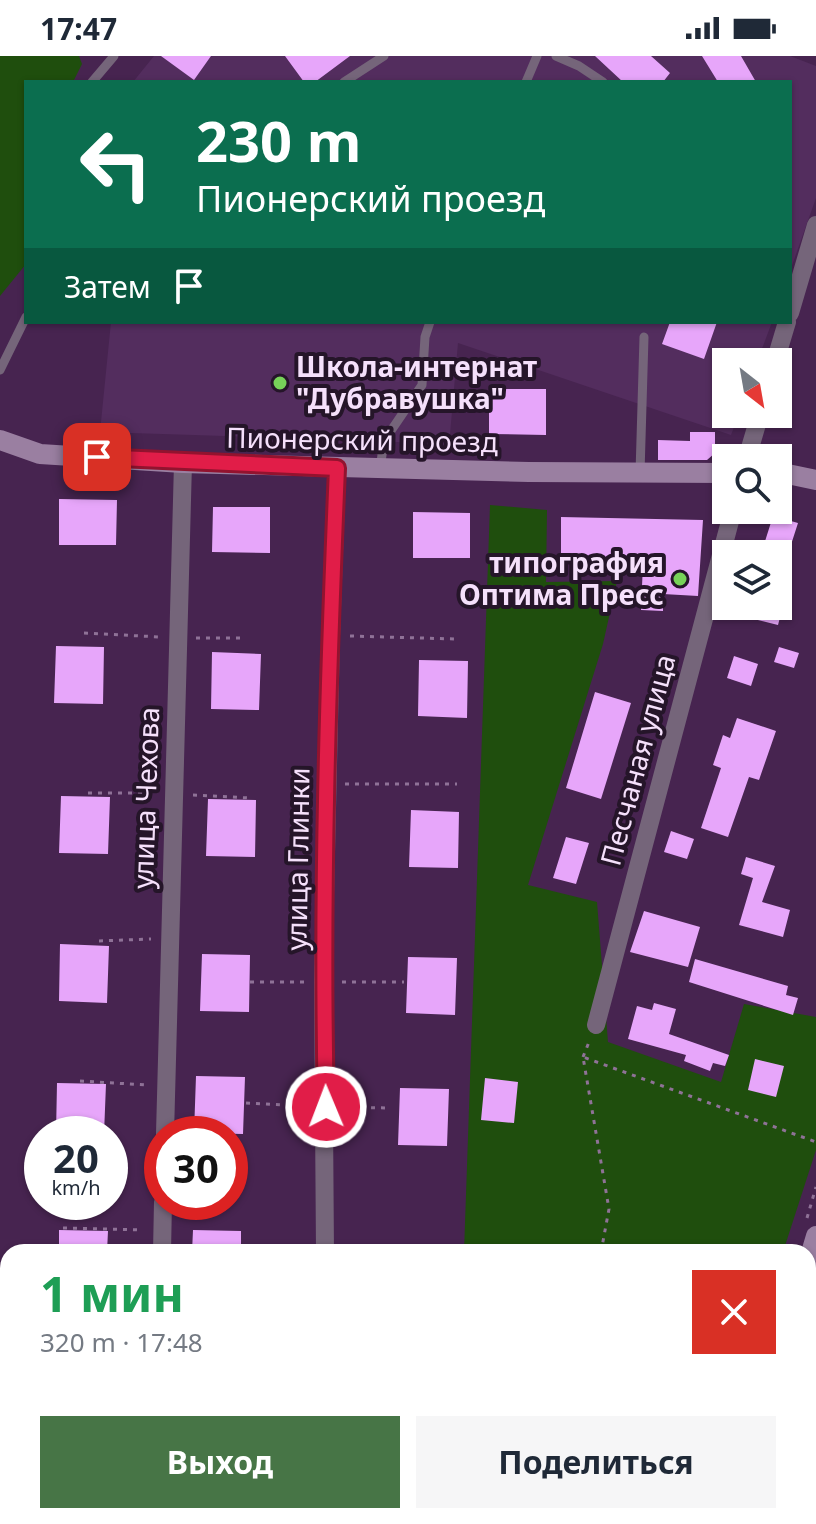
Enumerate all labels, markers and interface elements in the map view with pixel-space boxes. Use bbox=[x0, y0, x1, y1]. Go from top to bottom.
text: 17:47 bbox=[40, 8, 117, 49]
text: 230 m bbox=[196, 102, 361, 178]
icon: left bbox=[64, 112, 168, 216]
text: Пионерский проезд bbox=[196, 174, 545, 223]
icon: arrive bbox=[167, 264, 211, 308]
text: Затем bbox=[64, 266, 151, 307]
place label: Школа-интернат "Дубравушка" bbox=[296, 347, 537, 417]
north arrow bbox=[712, 348, 792, 428]
map controls bbox=[712, 348, 792, 620]
marker: Школа-интернат "Дубравушка" bbox=[271, 374, 289, 392]
street label: Пионерский проезд bbox=[226, 418, 498, 460]
pin bbox=[63, 423, 131, 491]
icon: arrive bbox=[75, 435, 119, 479]
button: search bbox=[712, 444, 792, 524]
button: layers bbox=[712, 540, 792, 620]
place label: типография Оптима Пресс bbox=[459, 543, 664, 613]
marker: типография Оптима Пресс bbox=[671, 570, 689, 588]
street label: Песчаная улица bbox=[591, 650, 684, 870]
street label: улица Чехова bbox=[123, 706, 167, 890]
street label: улица Глинки bbox=[276, 767, 318, 951]
position arrow bbox=[284, 1065, 368, 1149]
speed limit sign: 30 bbox=[144, 1116, 248, 1220]
text: 20 bbox=[53, 1130, 99, 1185]
text: km/h bbox=[51, 1174, 101, 1201]
text: 1 мин bbox=[40, 1261, 184, 1326]
button: close bbox=[692, 1270, 776, 1354]
text: 320 m · 17:48 bbox=[40, 1324, 203, 1360]
button: Выход bbox=[40, 1416, 400, 1508]
button: Поделиться bbox=[416, 1416, 776, 1508]

